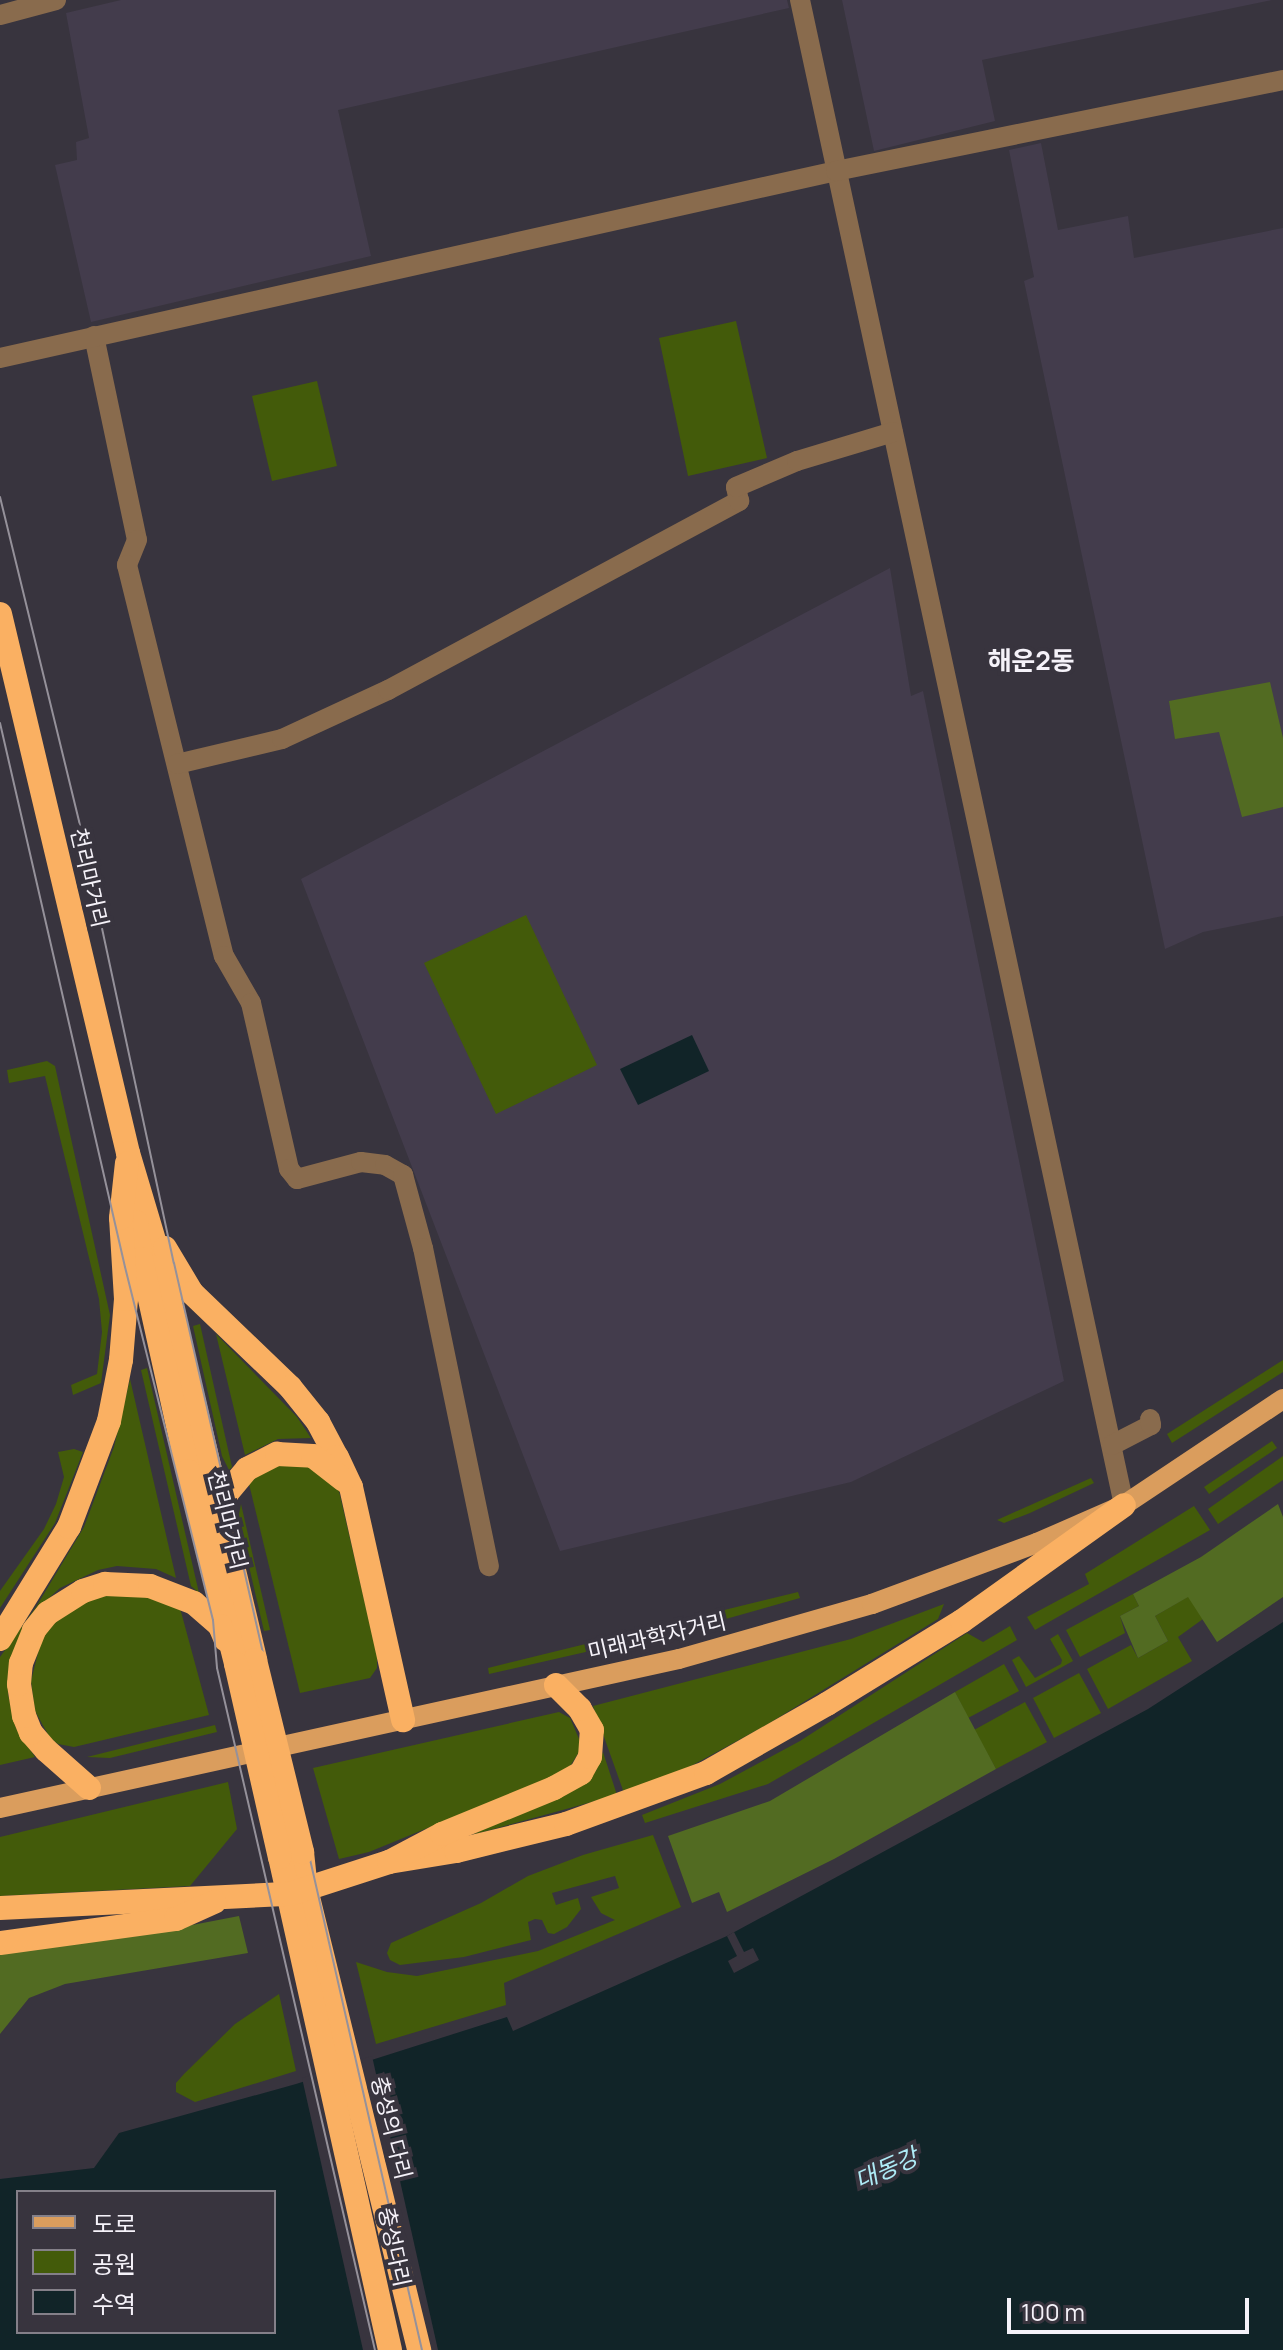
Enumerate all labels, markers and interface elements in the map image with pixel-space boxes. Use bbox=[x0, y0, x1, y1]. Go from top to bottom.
district label: 해운2동 bbox=[987, 645, 1075, 677]
street label: 천리마거리 bbox=[65, 826, 113, 930]
street label: 천리마거리 bbox=[202, 1468, 252, 1572]
street label: 미래과학자거리 bbox=[585, 1608, 729, 1666]
street label: 충성의 다리 bbox=[365, 2074, 417, 2182]
water label: 대동강 bbox=[850, 2141, 922, 2195]
legend bbox=[16, 2190, 276, 2334]
street label: 충성다리 bbox=[373, 2205, 415, 2289]
text: 도로 bbox=[92, 2207, 136, 2240]
text: 공원 bbox=[92, 2247, 136, 2280]
scale bar bbox=[1011, 2282, 1253, 2332]
text: 수역 bbox=[92, 2287, 136, 2320]
text: 100 m bbox=[1021, 2295, 1085, 2328]

